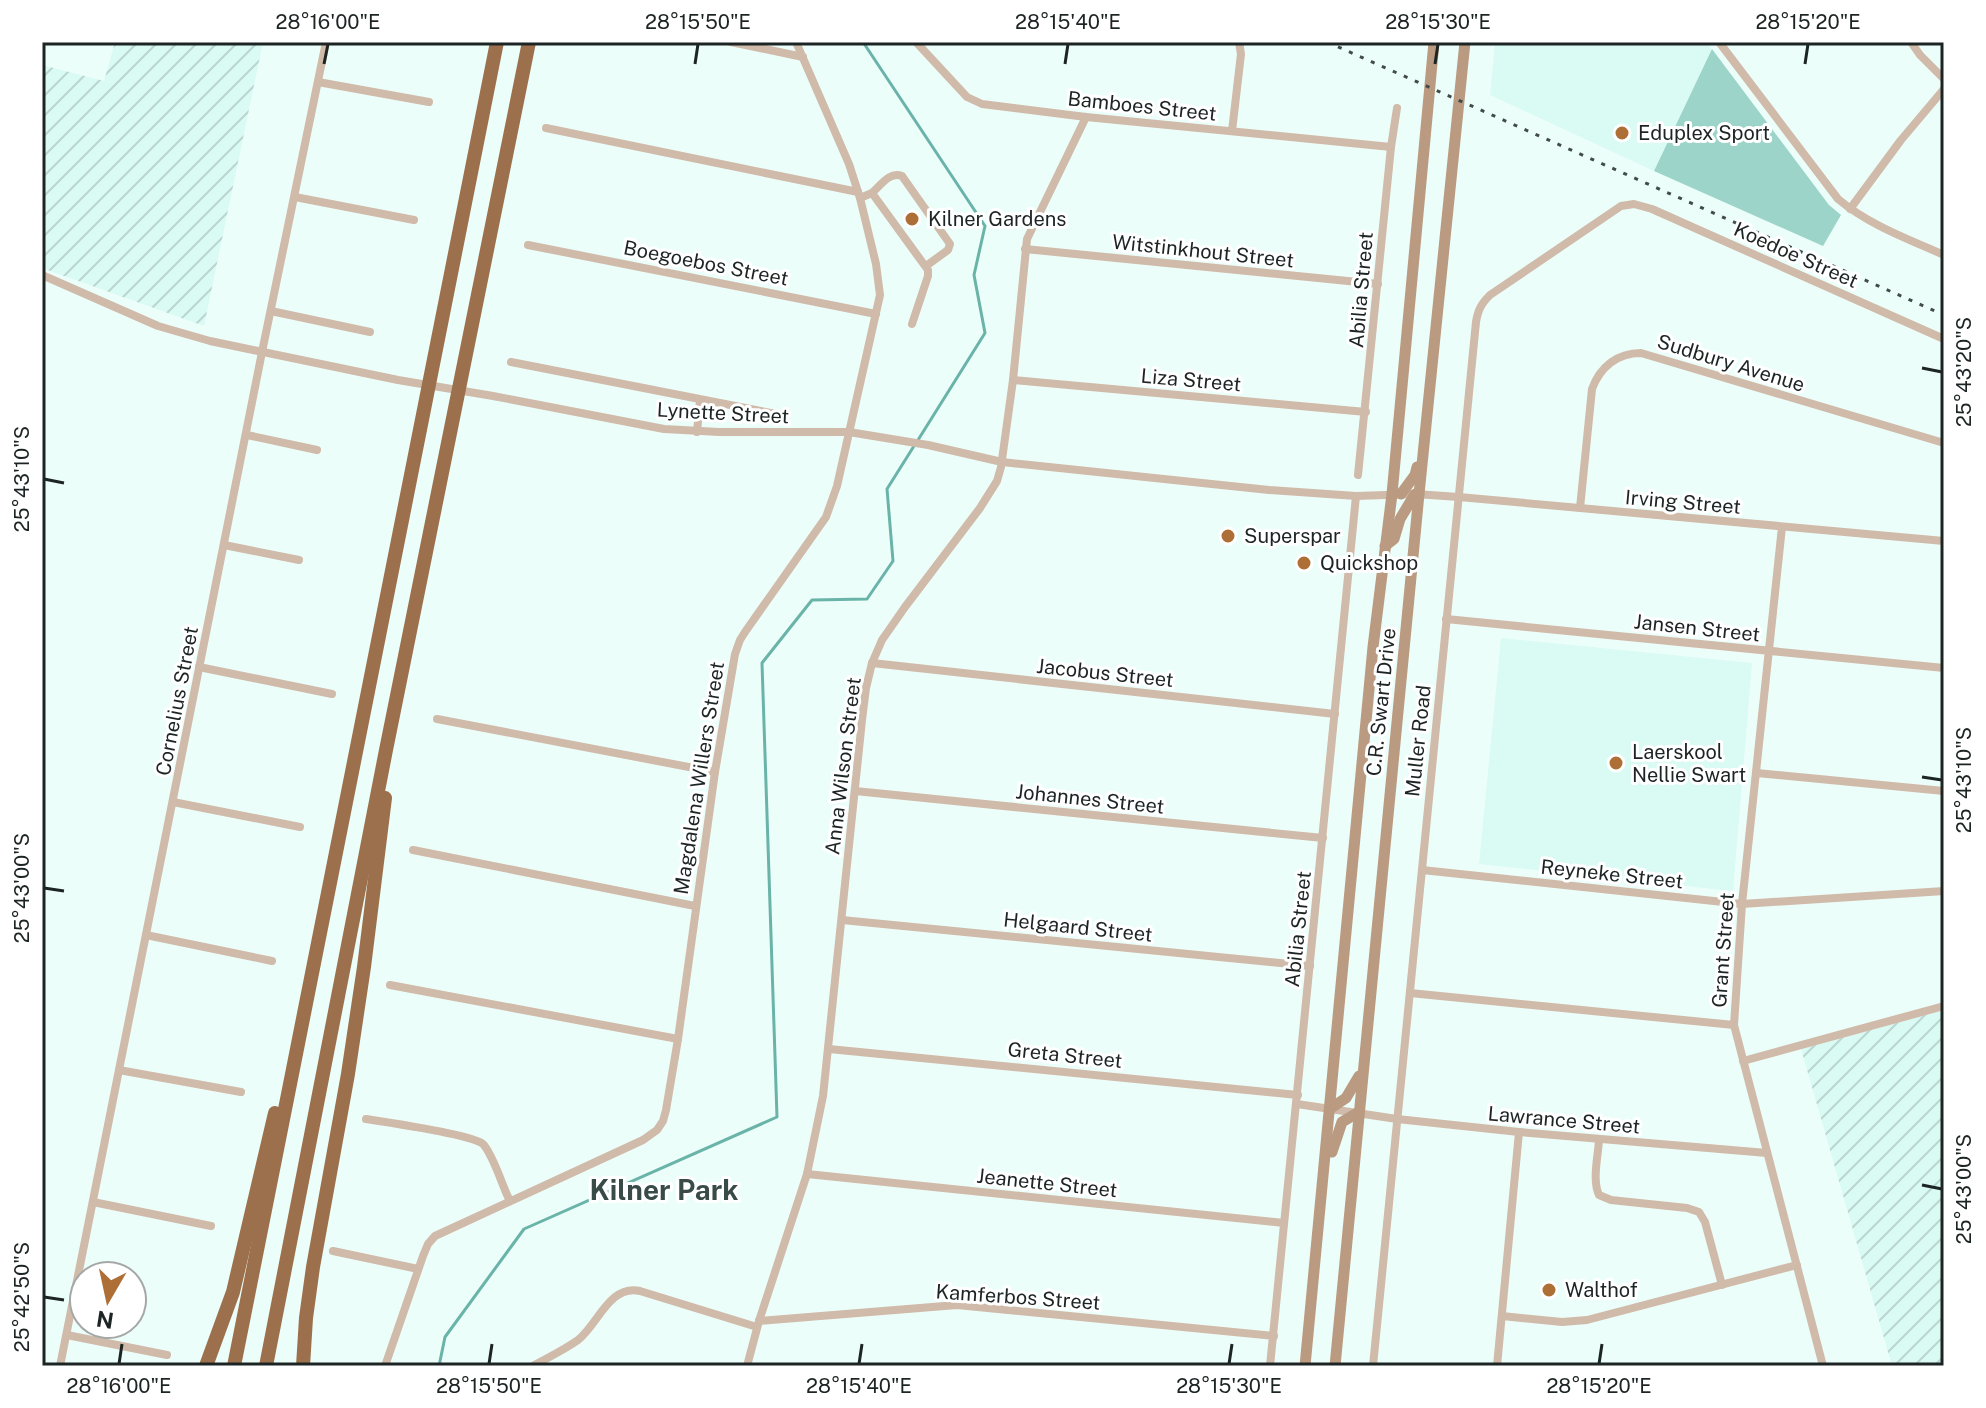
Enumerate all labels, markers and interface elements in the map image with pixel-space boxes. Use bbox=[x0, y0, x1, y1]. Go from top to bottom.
text: 28°16'00"E bbox=[276, 10, 380, 34]
text: 28°15'50"E bbox=[645, 10, 751, 34]
text: 28°15'40"E bbox=[1015, 10, 1121, 34]
text: 28°15'30"E bbox=[1385, 10, 1491, 34]
text: 28°15'20"E bbox=[1755, 10, 1861, 34]
street label: Bamboes Street bbox=[1066, 86, 1218, 126]
place label: Eduplex Sport bbox=[1638, 121, 1770, 145]
marker: Eduplex Sport bbox=[1613, 124, 1631, 142]
place label: Kilner Gardens bbox=[928, 207, 1066, 231]
marker: Kilner Gardens bbox=[903, 210, 921, 228]
street label: Koedoe Street bbox=[1730, 217, 1862, 293]
street label: Witstinkhout Street bbox=[1111, 230, 1295, 272]
street label: Abilia Street bbox=[1344, 231, 1378, 349]
street label: Boegoebos Street bbox=[622, 235, 790, 291]
text: 25°43'20"S bbox=[1952, 317, 1976, 427]
street label: Sudbury Avenue bbox=[1654, 329, 1808, 397]
street label: Liza Street bbox=[1140, 364, 1242, 396]
street label: Lynette Street bbox=[656, 398, 790, 428]
text: 25°43'10"S bbox=[10, 426, 34, 532]
street label: Irving Street bbox=[1624, 485, 1742, 519]
place label: Superspar bbox=[1244, 524, 1341, 548]
marker: Superspar bbox=[1219, 527, 1237, 545]
place label: Quickshop bbox=[1320, 551, 1418, 575]
marker: Quickshop bbox=[1295, 554, 1313, 572]
street label: Jansen Street bbox=[1633, 609, 1761, 647]
street label: Cornelius Street bbox=[151, 624, 203, 778]
street label: C.R. Swart Drive bbox=[1361, 627, 1401, 777]
street label: Jacobus Street bbox=[1035, 654, 1175, 692]
street label: Magdalena Willers Street bbox=[669, 660, 729, 896]
street label: Anna Wilson Street bbox=[820, 676, 866, 856]
street label: Muller Road bbox=[1400, 684, 1436, 798]
text: 25°43'10"S bbox=[1952, 727, 1976, 833]
place label: Laerskool Nellie Swart bbox=[1632, 740, 1746, 787]
marker: Laerskool Nellie Swart bbox=[1607, 754, 1625, 772]
street label: Johannes Street bbox=[1014, 779, 1166, 819]
text: 25°43'00"S bbox=[10, 833, 34, 943]
street label: Reyneke Street bbox=[1540, 855, 1684, 893]
street label: Abilia Street bbox=[1280, 870, 1316, 988]
street label: Grant Street bbox=[1707, 892, 1739, 1008]
street label: Helgaard Street bbox=[1002, 907, 1154, 947]
street label: Greta Street bbox=[1006, 1037, 1124, 1073]
street label: Lawrance Street bbox=[1487, 1101, 1641, 1139]
text: 25°43'00"S bbox=[1952, 1134, 1976, 1244]
street label: Jeanette Street bbox=[976, 1164, 1118, 1202]
district label: Kilner Park bbox=[590, 1173, 738, 1206]
text: 25°42'50"S bbox=[10, 1242, 34, 1352]
north arrow bbox=[68, 1260, 148, 1340]
place label: Walthof bbox=[1565, 1278, 1638, 1302]
street label: Kamferbos Street bbox=[935, 1279, 1101, 1315]
marker: Walthof bbox=[1540, 1281, 1558, 1299]
text: N bbox=[94, 1306, 115, 1334]
text: 28°16'00"E bbox=[67, 1374, 171, 1398]
text: 28°15'50"E bbox=[436, 1374, 542, 1398]
text: 28°15'40"E bbox=[806, 1374, 912, 1398]
text: 28°15'30"E bbox=[1176, 1374, 1282, 1398]
text: 28°15'20"E bbox=[1546, 1374, 1652, 1398]

